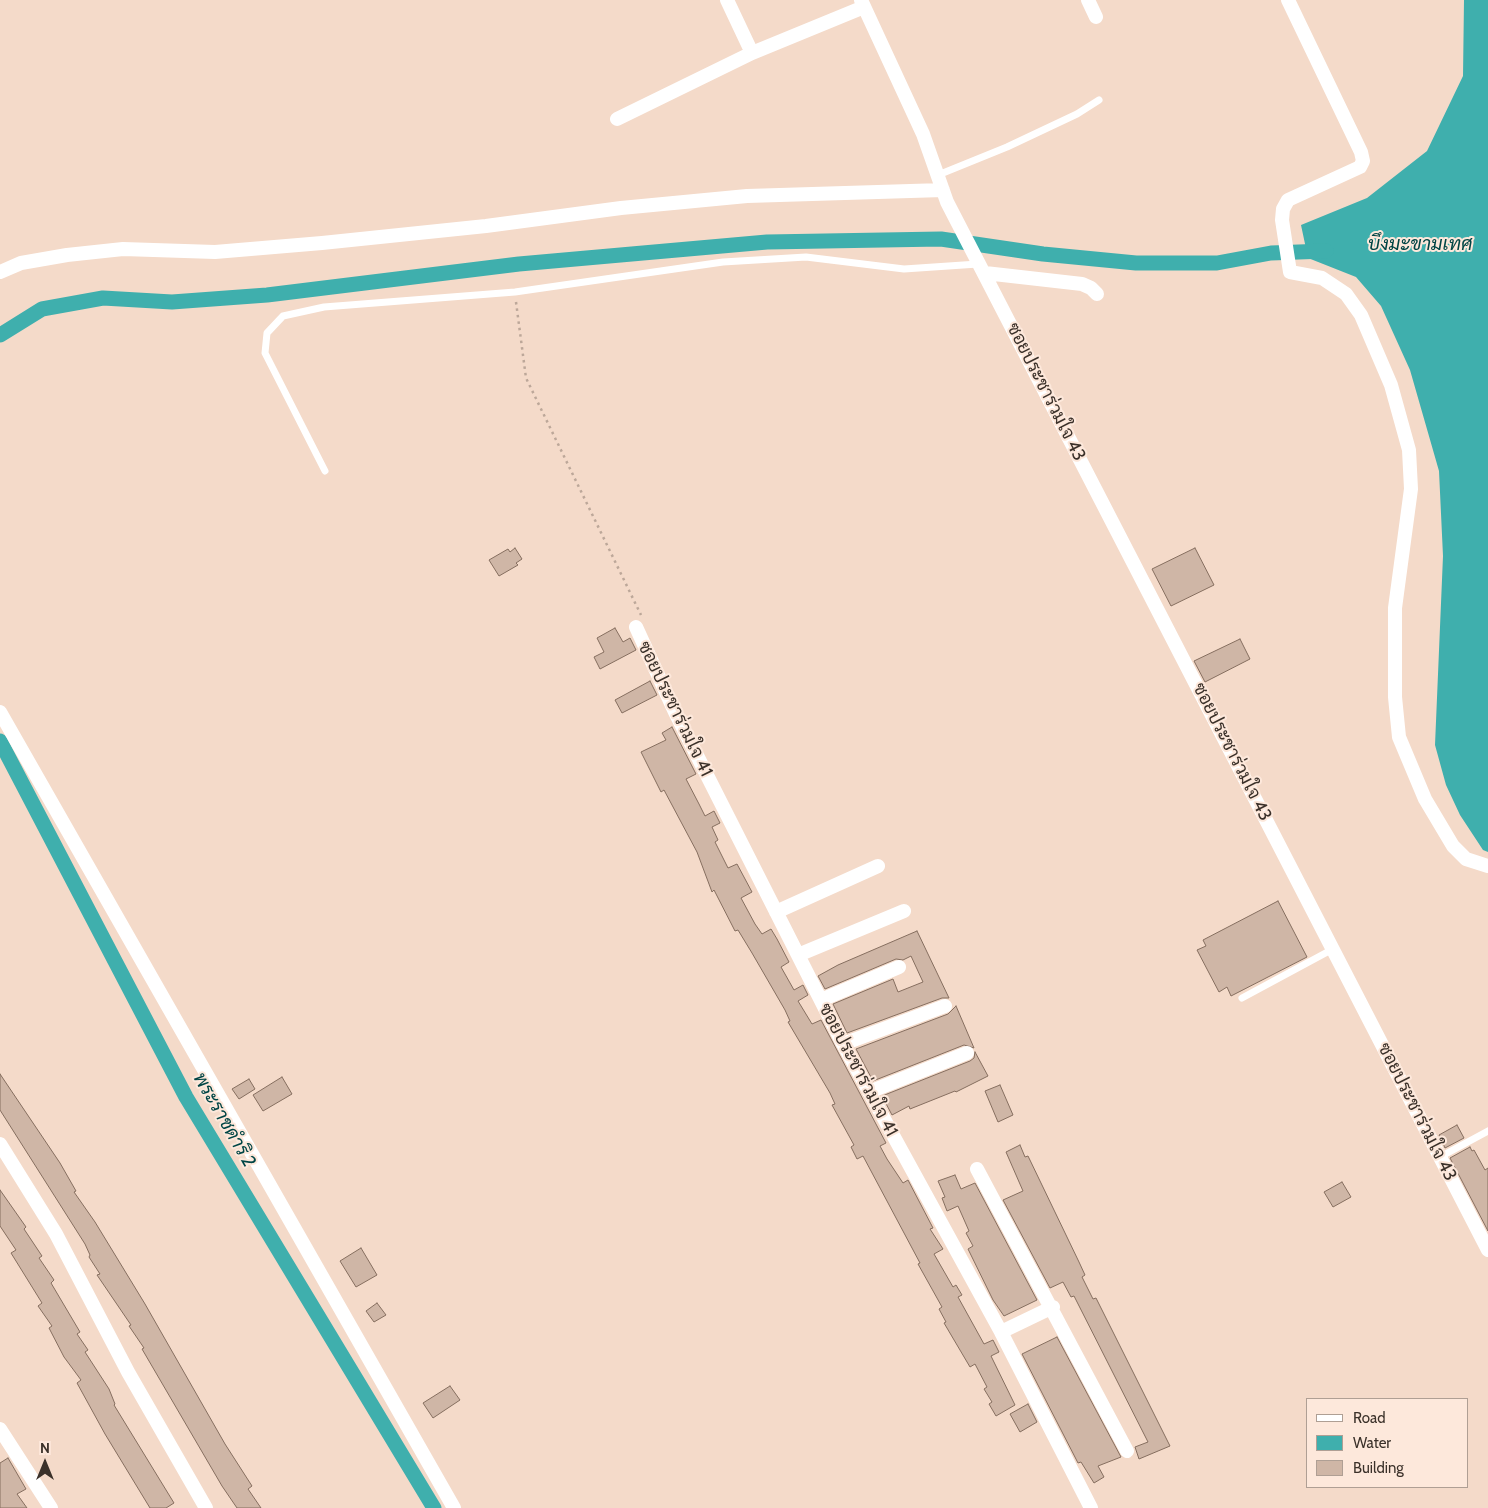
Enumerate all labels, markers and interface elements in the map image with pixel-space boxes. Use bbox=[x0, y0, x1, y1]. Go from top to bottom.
water label: บึงมะขามเทศ bbox=[1368, 233, 1472, 255]
street label: ซอยประชาร่วมใจ 43 bbox=[1002, 320, 1090, 464]
street label: ซอยประชาร่วมใจ 41 bbox=[633, 638, 717, 780]
street label: ซอยประชาร่วมใจ 43 bbox=[1188, 680, 1276, 824]
street label: ซอยประชาร่วมใจ 41 bbox=[814, 1000, 902, 1140]
street label: ซอยประชาร่วมใจ 43 bbox=[1373, 1040, 1461, 1184]
water label: พระราชดำริ 2 bbox=[188, 1069, 260, 1171]
legend bbox=[1306, 1398, 1468, 1488]
text: Road bbox=[1353, 1409, 1386, 1427]
text: Water bbox=[1353, 1434, 1391, 1452]
north arrow bbox=[20, 1438, 70, 1488]
text: N bbox=[40, 1439, 50, 1457]
text: Building bbox=[1353, 1459, 1404, 1477]

